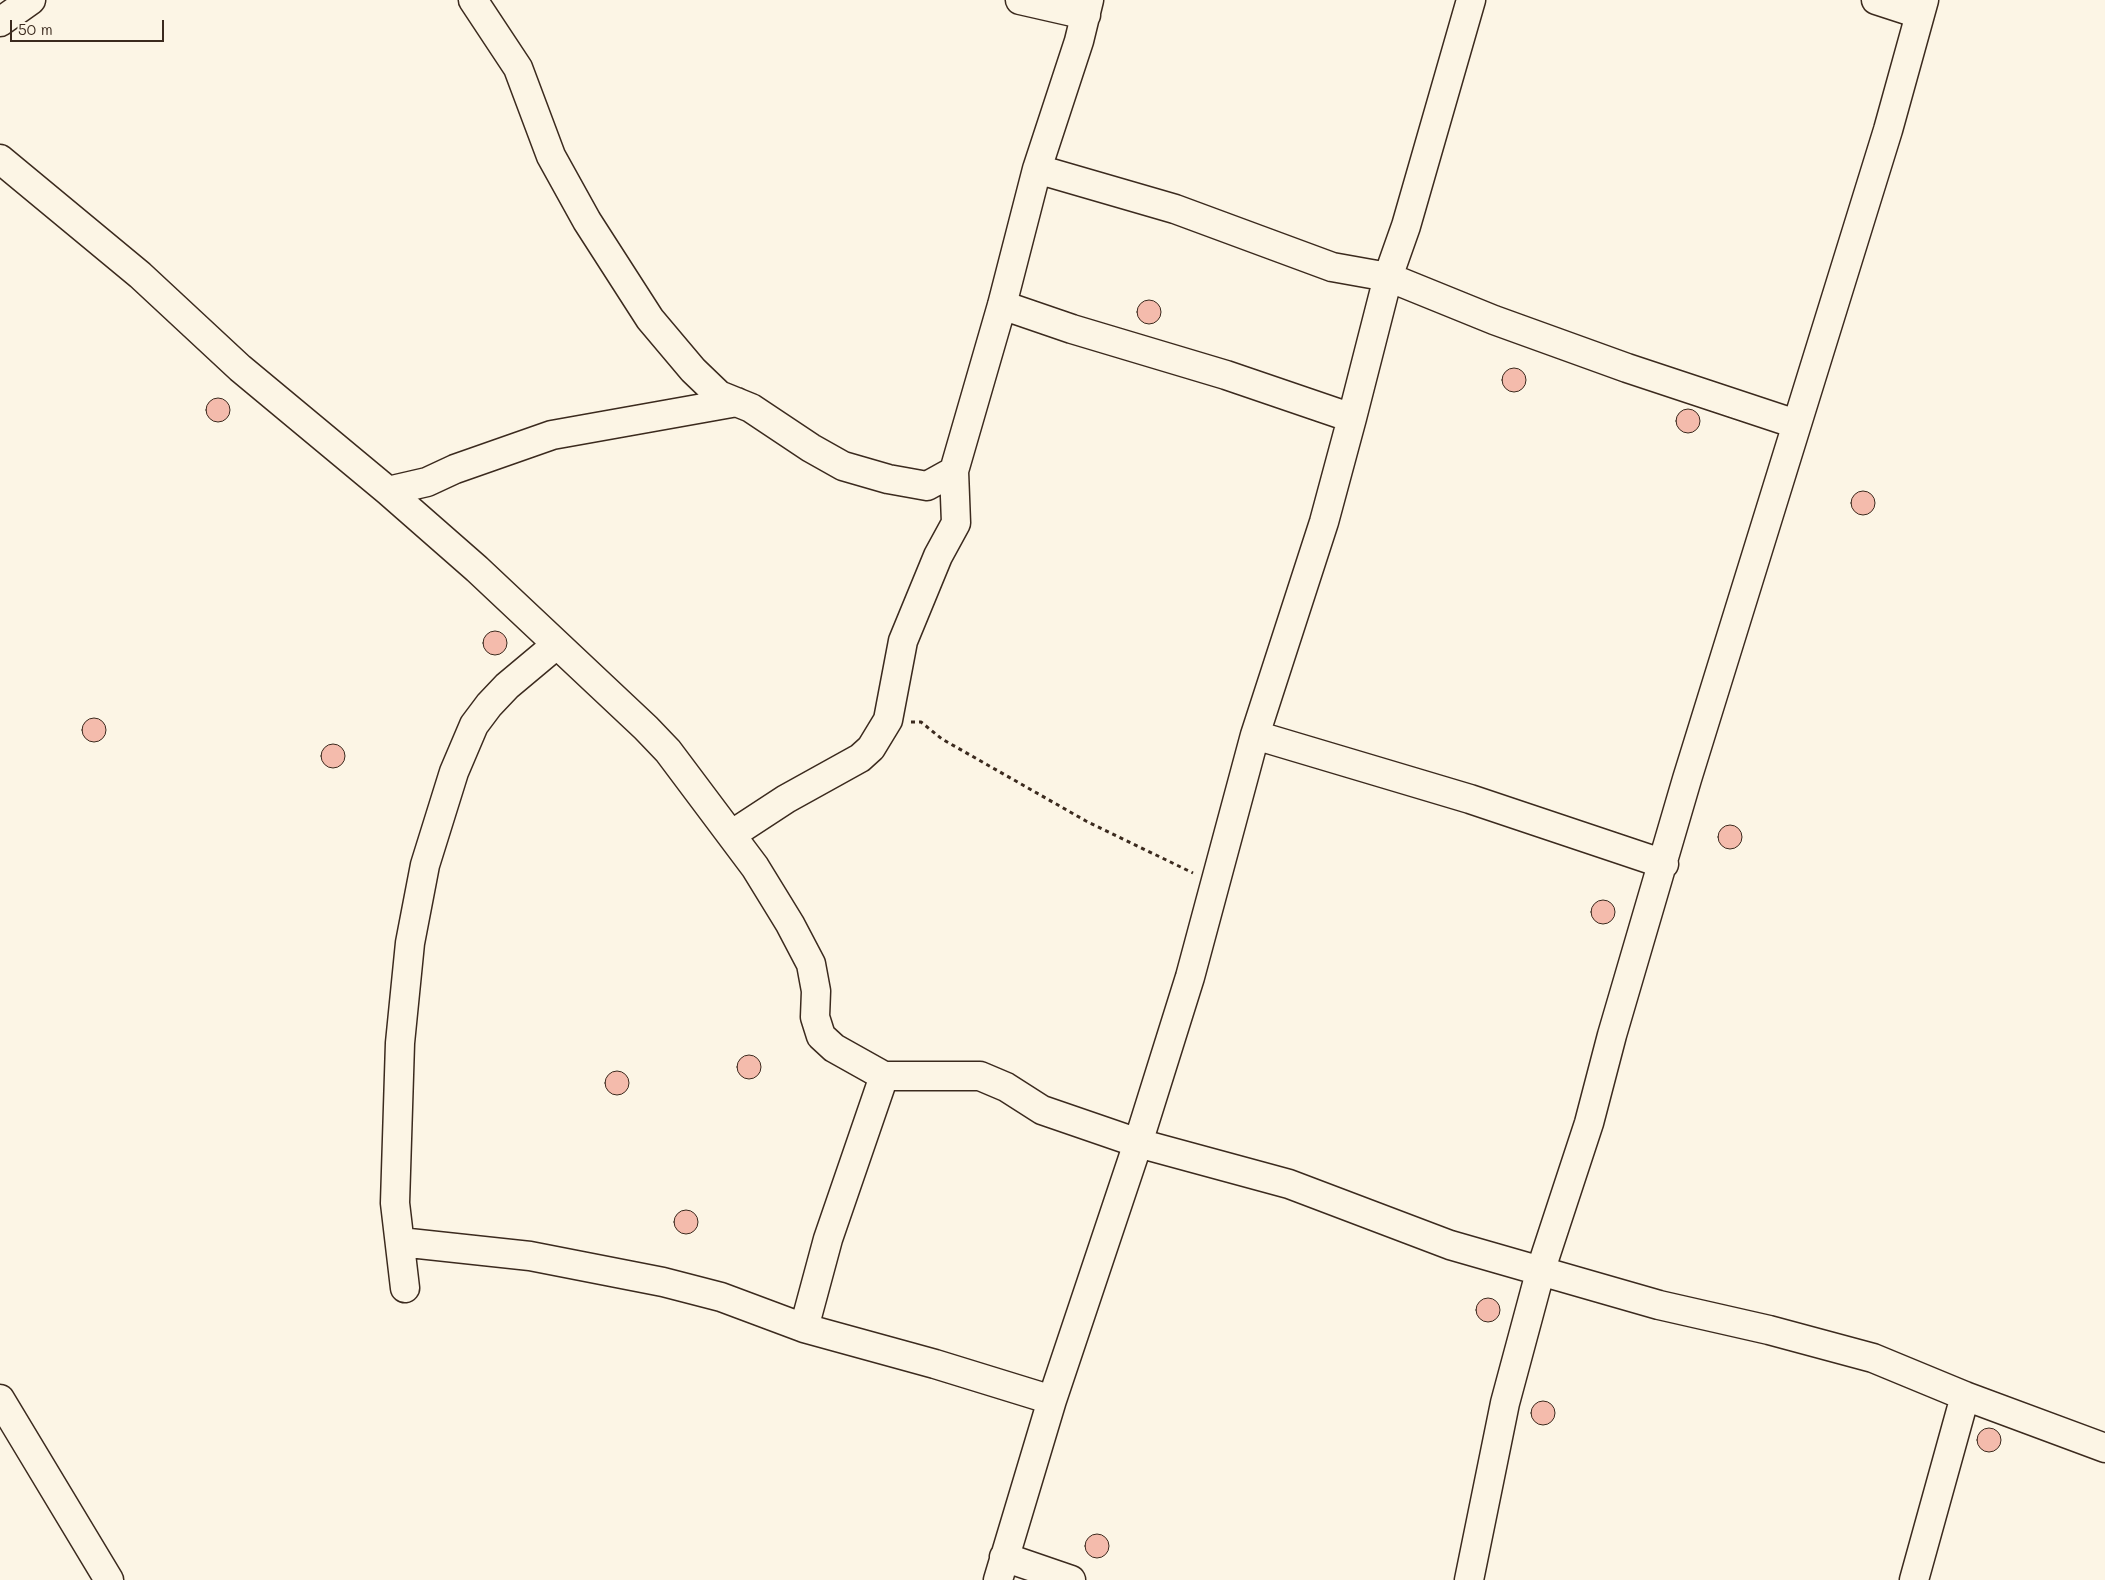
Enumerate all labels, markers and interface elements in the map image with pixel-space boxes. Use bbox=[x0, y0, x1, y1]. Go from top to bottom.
scale bar bbox=[12, 10, 166, 42]
text: 50 m bbox=[18, 19, 53, 39]

